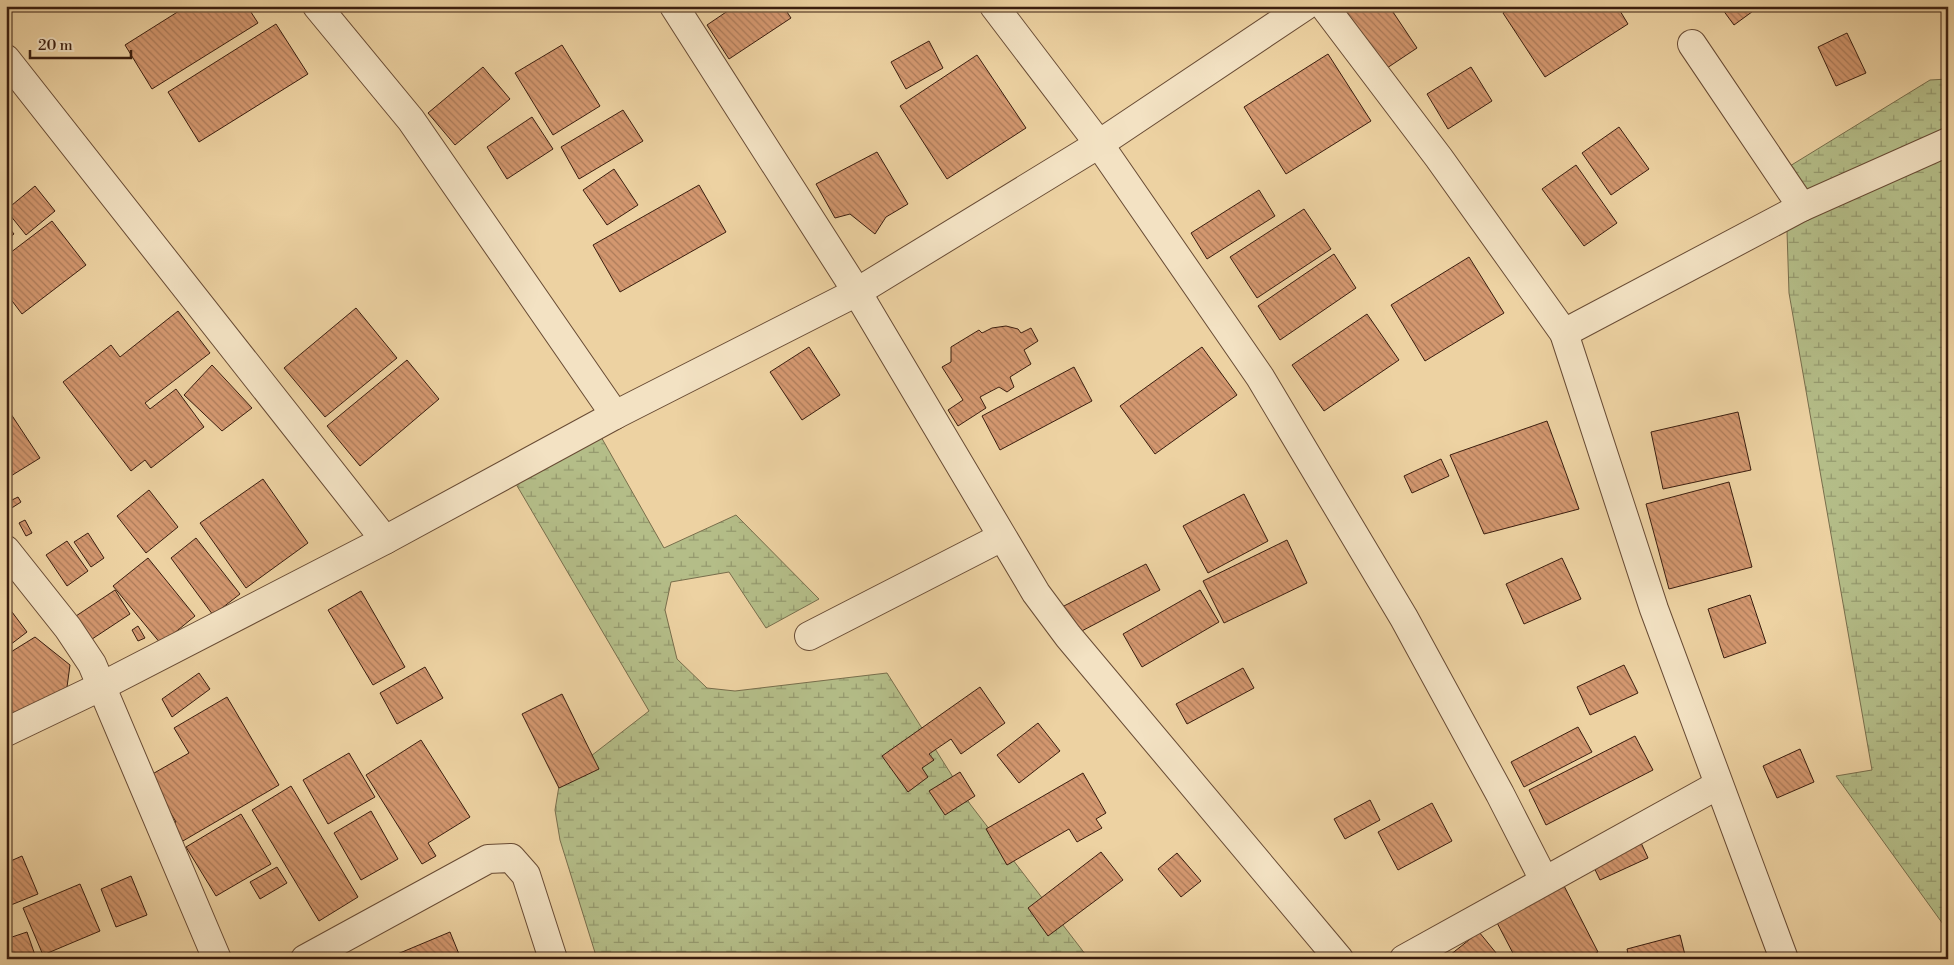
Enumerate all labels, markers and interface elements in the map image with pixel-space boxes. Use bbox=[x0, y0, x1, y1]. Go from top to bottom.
scale bar bbox=[30, 28, 131, 60]
text: 20 m bbox=[38, 36, 73, 55]

